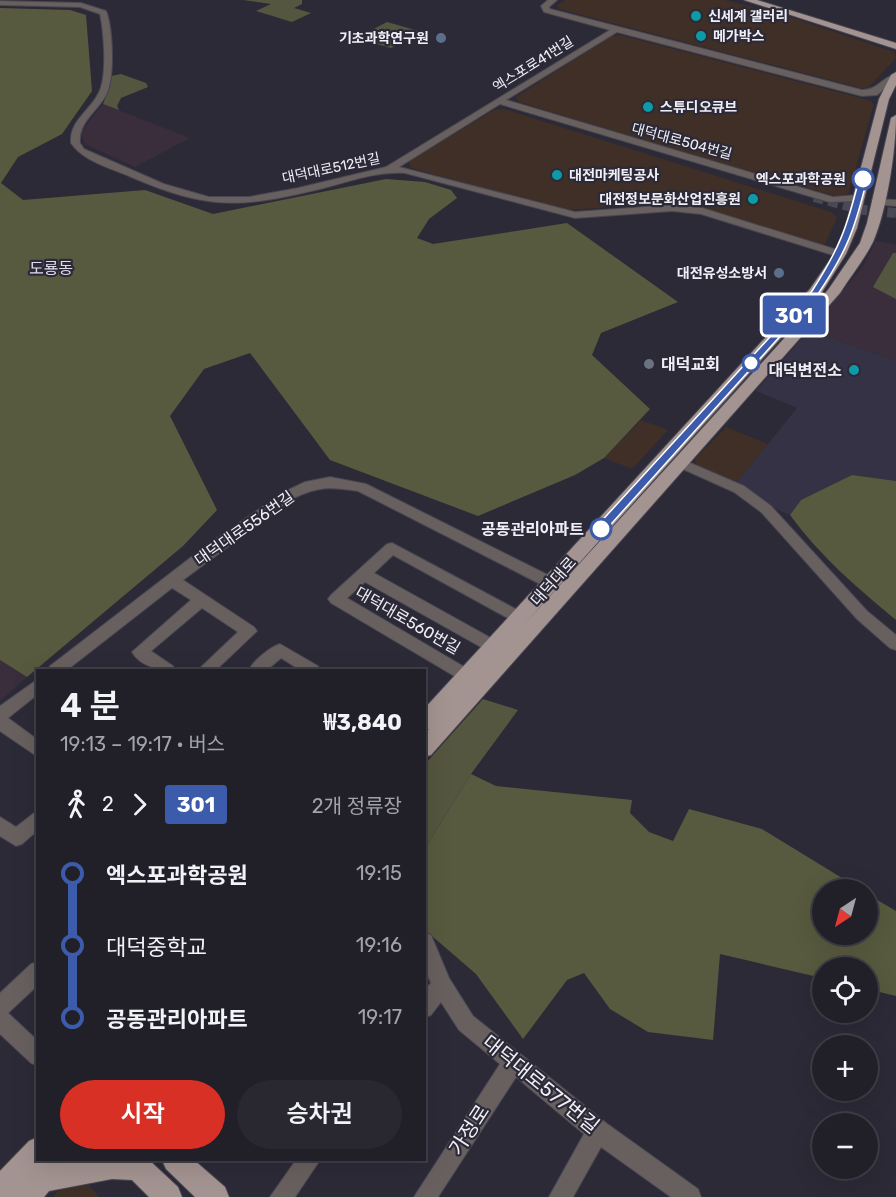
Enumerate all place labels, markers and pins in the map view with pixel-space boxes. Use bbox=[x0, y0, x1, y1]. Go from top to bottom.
place label: 신세계 갤러리 bbox=[708, 8, 788, 25]
marker: 신세계 갤러리 bbox=[689, 9, 703, 23]
place label: 메가박스 bbox=[713, 28, 765, 45]
marker: 메가박스 bbox=[694, 29, 708, 43]
place label: 기초과학연구원 bbox=[339, 30, 429, 47]
marker: 기초과학연구원 bbox=[434, 31, 448, 45]
place label: 스튜디오큐브 bbox=[660, 99, 737, 116]
marker: 스튜디오큐브 bbox=[641, 100, 655, 114]
place label: 대전마케팅공사 bbox=[569, 167, 659, 184]
marker: 대전마케팅공사 bbox=[550, 168, 564, 182]
marker: 엑스포과학공원 bbox=[852, 168, 874, 190]
place label: 엑스포과학공원 bbox=[756, 171, 846, 188]
place label: 대전정보문화산업진흥원 bbox=[599, 191, 741, 208]
marker: 대전정보문화산업진흥원 bbox=[746, 192, 760, 206]
place label: 대전유성소방서 bbox=[677, 265, 767, 282]
marker: 대전유성소방서 bbox=[772, 266, 786, 280]
unlabelled marker bbox=[742, 354, 760, 372]
place label: 대덕교회 bbox=[661, 355, 720, 374]
marker: 대덕교회 bbox=[642, 357, 656, 371]
place label: 대덕변전소 bbox=[768, 361, 842, 380]
marker: 대덕변전소 bbox=[847, 363, 861, 377]
marker: 공동관리아파트 bbox=[590, 518, 612, 540]
place label: 공동관리아파트 bbox=[481, 520, 584, 539]

